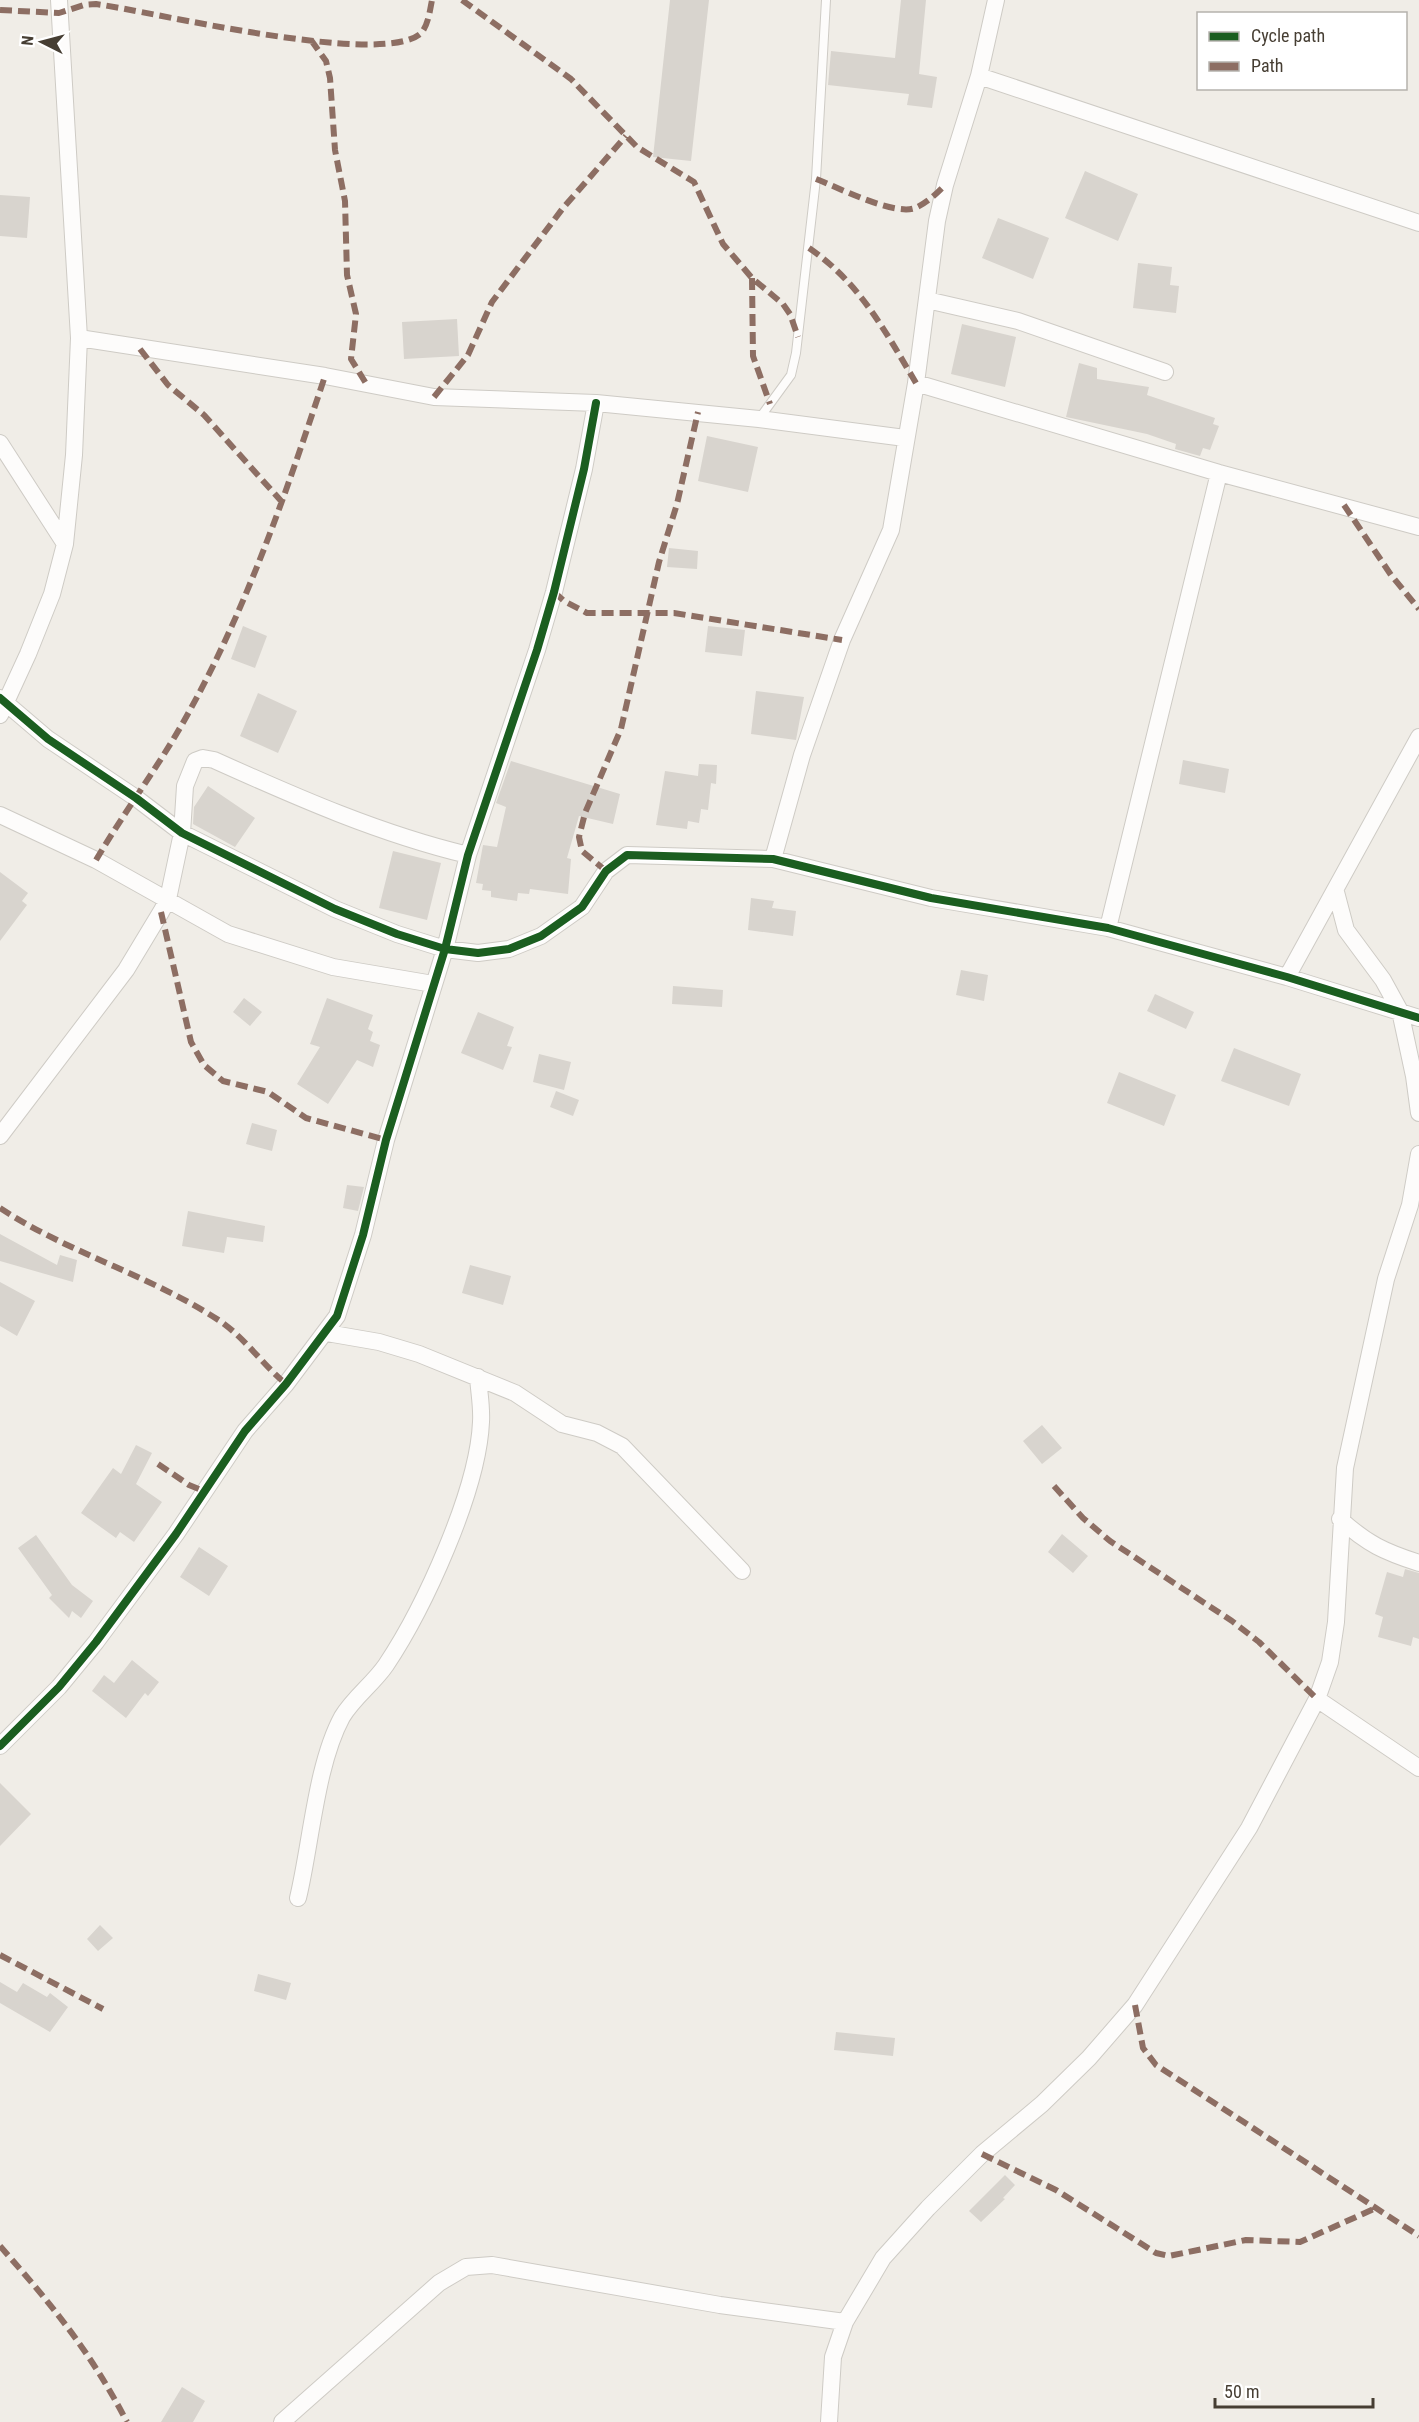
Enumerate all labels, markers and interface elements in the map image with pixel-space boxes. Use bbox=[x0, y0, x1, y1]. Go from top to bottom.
north arrow bbox=[12, 12, 72, 72]
legend bbox=[1197, 12, 1407, 90]
text: Cycle path bbox=[1251, 25, 1325, 46]
text: N bbox=[18, 35, 38, 46]
text: Path bbox=[1251, 55, 1284, 76]
scale bar bbox=[1215, 2371, 1372, 2409]
text: 50 m bbox=[1224, 2381, 1259, 2402]

